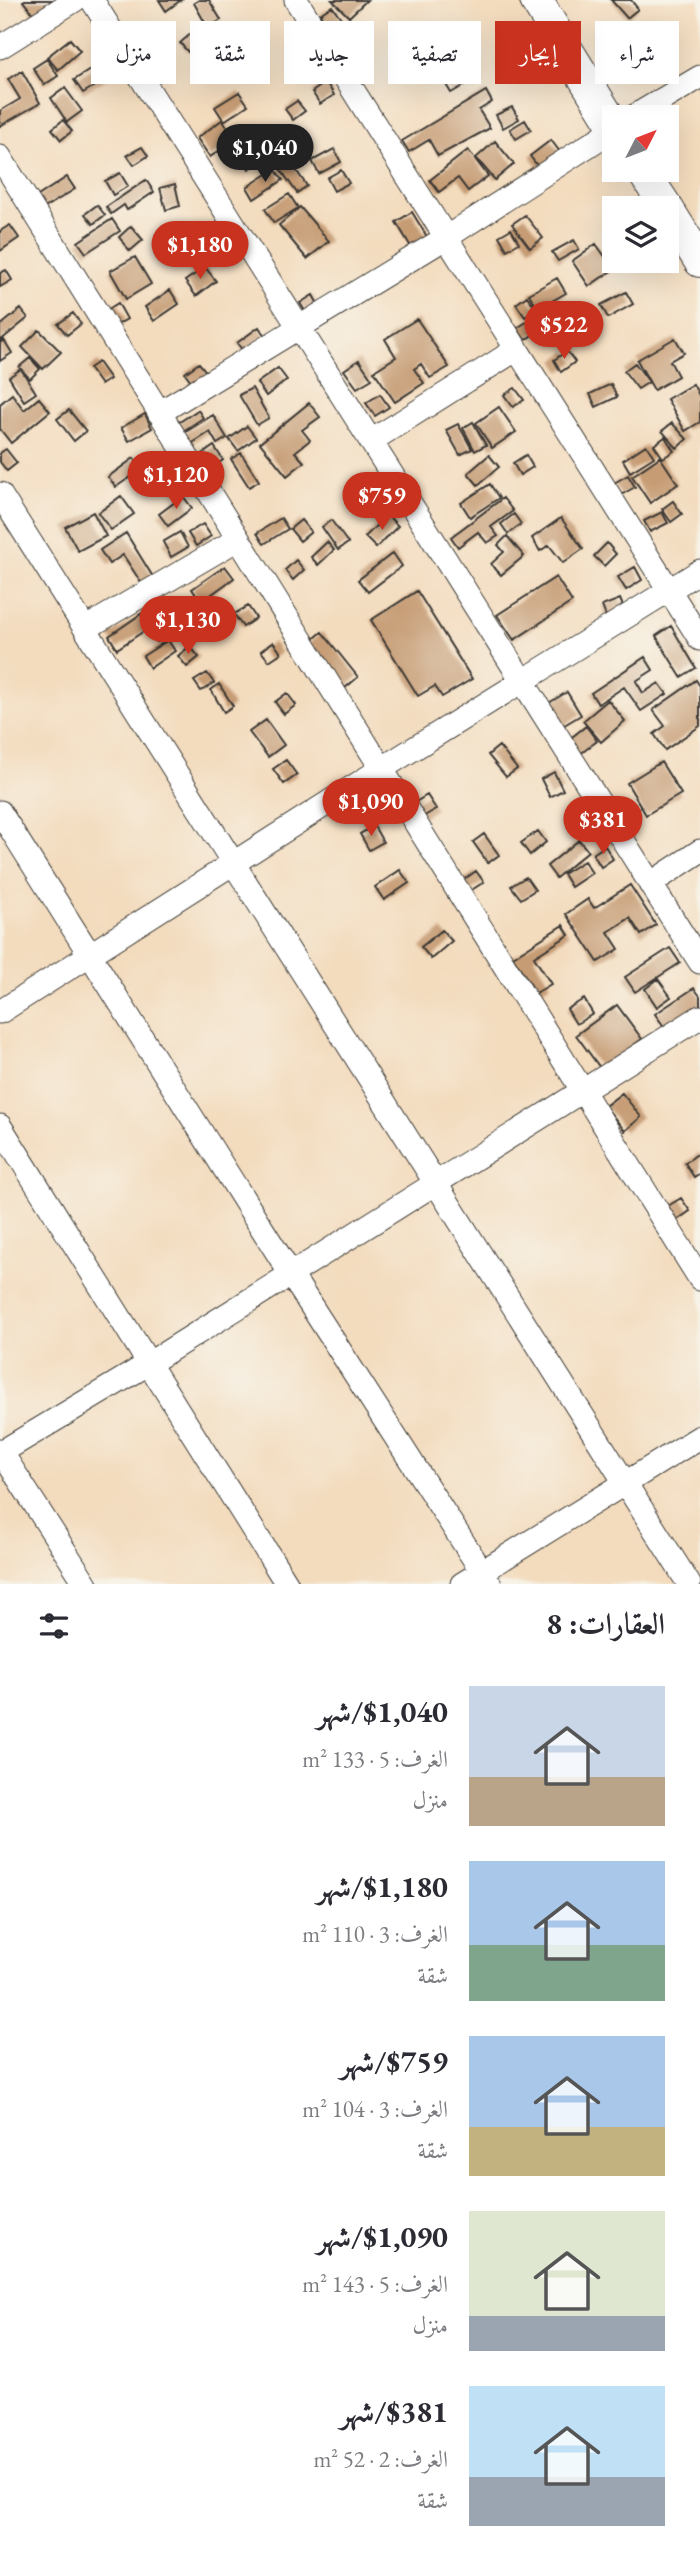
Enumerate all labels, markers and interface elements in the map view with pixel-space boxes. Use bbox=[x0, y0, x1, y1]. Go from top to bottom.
chip: منزل bbox=[91, 21, 176, 84]
chip: شقة bbox=[190, 21, 270, 84]
chip: جديد bbox=[284, 21, 374, 84]
chip: تصفية bbox=[388, 21, 481, 84]
chip: إيجار bbox=[495, 21, 581, 84]
chip: شراء bbox=[595, 21, 679, 84]
north arrow bbox=[602, 105, 679, 182]
map controls bbox=[602, 105, 679, 273]
pin: $1,040 bbox=[208, 124, 322, 184]
text: $1,040 bbox=[233, 132, 297, 162]
button: layers bbox=[602, 196, 679, 273]
pin: $1,180 bbox=[143, 222, 257, 281]
text: $1,180 bbox=[168, 229, 232, 259]
pin: $522 bbox=[523, 302, 605, 361]
text: $522 bbox=[540, 309, 588, 339]
pin: $1,120 bbox=[119, 452, 233, 511]
text: $1,120 bbox=[144, 459, 208, 489]
pin: $759 bbox=[341, 472, 423, 532]
text: $759 bbox=[358, 480, 406, 510]
pin: $1,130 bbox=[131, 596, 245, 656]
text: $1,130 bbox=[156, 604, 220, 634]
pin: $1,090 bbox=[314, 778, 428, 838]
text: $1,090 bbox=[339, 786, 403, 816]
pin: $381 bbox=[562, 796, 644, 856]
text: $381 bbox=[579, 804, 627, 834]
text: العقارات: 8 bbox=[546, 1604, 665, 1643]
icon: filters bbox=[35, 1607, 73, 1645]
text: $1,040/شهر bbox=[317, 1692, 448, 1731]
icon: home bbox=[525, 1714, 609, 1798]
text: الغرف: 5 · 133 m² bbox=[302, 1744, 448, 1774]
text: منزل bbox=[413, 1785, 448, 1815]
text: $1,180/شهر bbox=[317, 1867, 448, 1906]
icon: home bbox=[525, 1889, 609, 1973]
text: الغرف: 3 · 110 m² bbox=[302, 1919, 448, 1949]
text: شقة bbox=[418, 1960, 448, 1990]
text: $759/شهر bbox=[340, 2042, 448, 2081]
icon: home bbox=[525, 2064, 609, 2148]
text: الغرف: 3 · 104 m² bbox=[302, 2094, 448, 2124]
text: شقة bbox=[418, 2135, 448, 2165]
text: $1,090/شهر bbox=[317, 2217, 448, 2256]
icon: home bbox=[525, 2239, 609, 2323]
text: الغرف: 5 · 143 m² bbox=[302, 2269, 448, 2299]
text: منزل bbox=[413, 2310, 448, 2340]
text: $381/شهر bbox=[340, 2392, 448, 2431]
icon: home bbox=[525, 2414, 609, 2498]
text: الغرف: 2 · 52 m² bbox=[313, 2444, 448, 2474]
text: شقة bbox=[418, 2485, 448, 2515]

